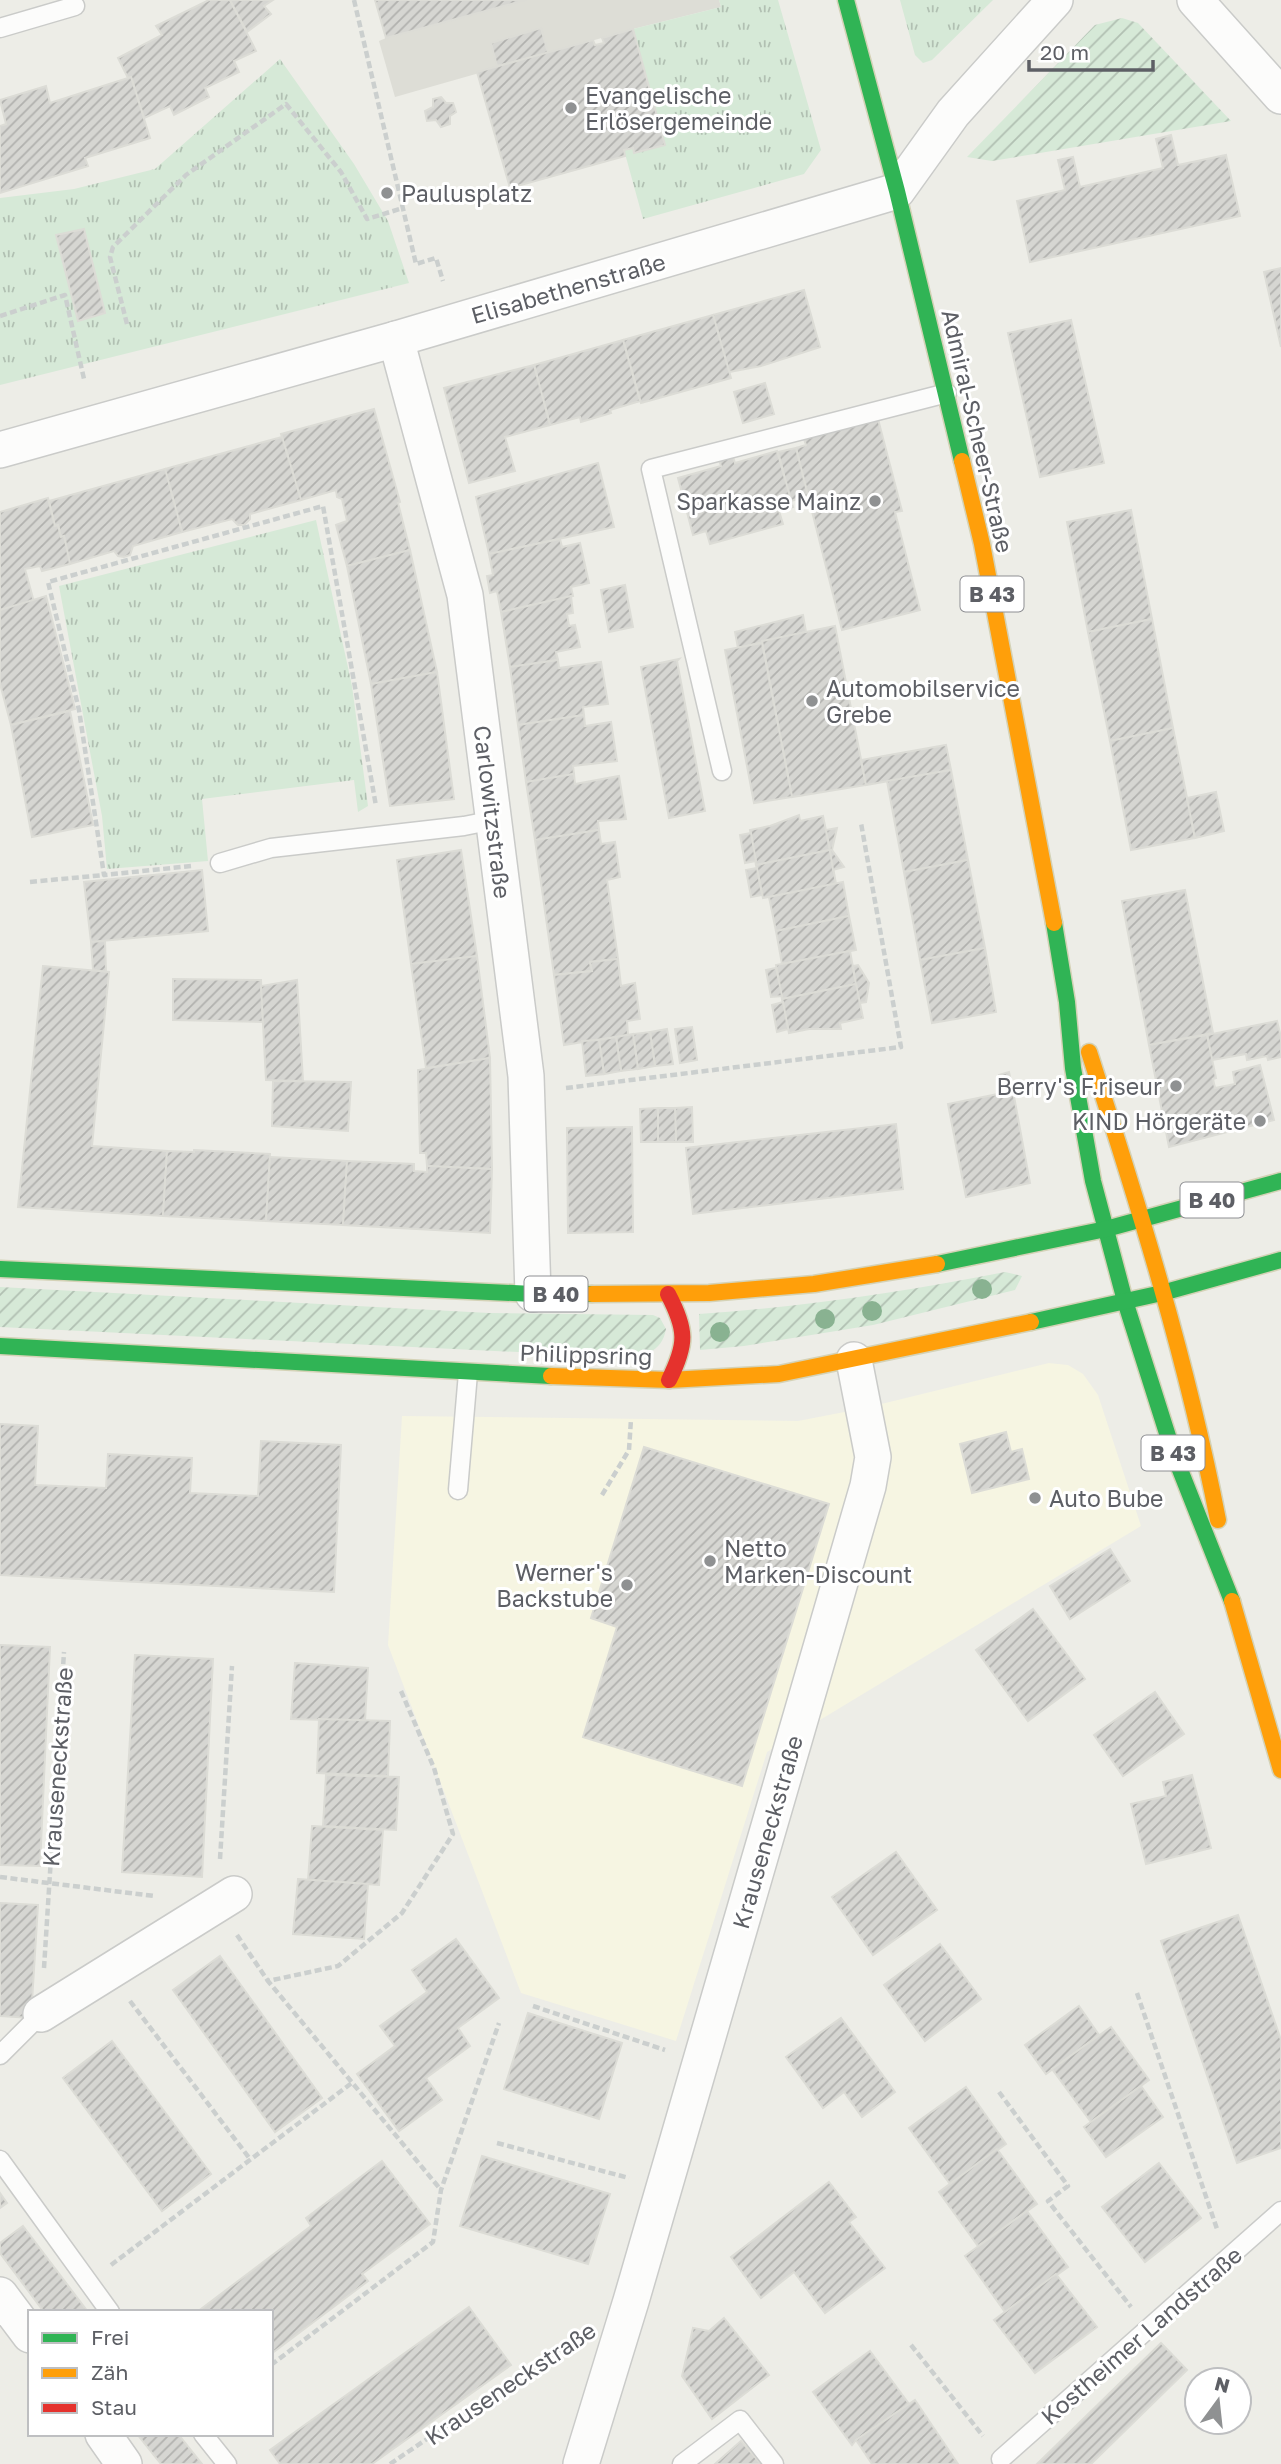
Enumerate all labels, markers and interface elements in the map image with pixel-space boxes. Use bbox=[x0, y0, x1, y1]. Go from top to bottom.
scale bar bbox=[1029, 28, 1153, 72]
text: 20 m bbox=[1040, 39, 1089, 65]
place label: Evangelische Erlösergemeinde bbox=[585, 81, 772, 135]
marker: Evangelische Erlösergemeinde bbox=[563, 100, 579, 116]
place label: Paulusplatz bbox=[401, 179, 532, 207]
marker: Paulusplatz bbox=[379, 185, 395, 201]
street label: Elisabethenstraße bbox=[468, 247, 668, 329]
street label: Admiral-Scheer-Straße bbox=[936, 307, 1020, 555]
place label: Sparkasse Mainz bbox=[676, 487, 861, 515]
marker: Sparkasse Mainz bbox=[867, 493, 883, 509]
road number: B 43 bbox=[960, 576, 1024, 612]
place label: Automobilservice Grebe bbox=[826, 674, 1020, 728]
marker: Automobilservice Grebe bbox=[804, 693, 820, 709]
street label: Carlowitzstraße bbox=[468, 724, 518, 900]
place label: Berry's F.riseur bbox=[996, 1072, 1162, 1100]
marker: Berry's F.riseur bbox=[1168, 1078, 1184, 1094]
place label: KIND Hörgeräte bbox=[1072, 1107, 1246, 1135]
marker: KIND Hörgeräte bbox=[1252, 1113, 1268, 1129]
road number: B 40 bbox=[1180, 1182, 1244, 1218]
road number: B 40 bbox=[524, 1276, 588, 1312]
street label: Philippsring bbox=[519, 1338, 653, 1370]
road number: B 43 bbox=[1142, 1436, 1204, 1470]
place label: Auto Bube bbox=[1049, 1484, 1163, 1512]
marker: Auto Bube bbox=[1027, 1490, 1043, 1506]
place label: Netto Marken-Discount bbox=[724, 1534, 912, 1588]
marker: Netto Marken-Discount bbox=[702, 1553, 718, 1569]
place label: Werner's Backstube bbox=[496, 1558, 613, 1612]
marker: Werner's Backstube bbox=[619, 1577, 635, 1593]
street label: Krauseneckstraße bbox=[36, 1666, 78, 1868]
street label: Krauseneckstraße bbox=[726, 1732, 808, 1932]
street label: Kostheimer Landstraße bbox=[1035, 2240, 1247, 2430]
legend bbox=[28, 2310, 273, 2436]
street label: Krauseneckstraße bbox=[419, 2316, 601, 2450]
text: Frei bbox=[91, 2324, 129, 2350]
text: Zäh bbox=[91, 2359, 128, 2385]
north arrow bbox=[1183, 2366, 1253, 2436]
text: N bbox=[1213, 2371, 1232, 2397]
text: Stau bbox=[91, 2394, 137, 2420]

